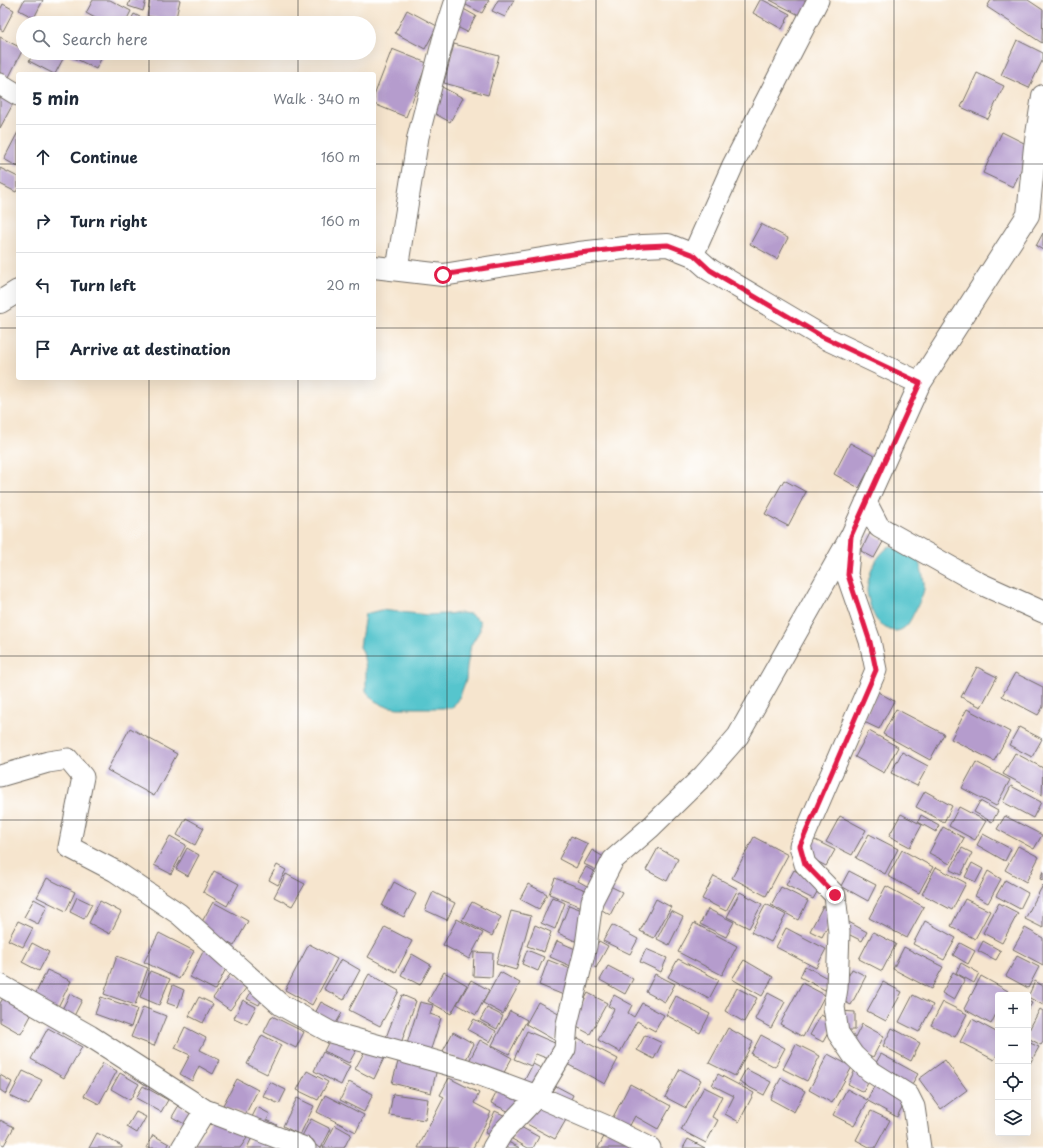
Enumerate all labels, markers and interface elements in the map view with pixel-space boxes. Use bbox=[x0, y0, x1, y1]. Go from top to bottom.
search box bbox=[16, 16, 376, 60]
icon: search bbox=[30, 27, 52, 49]
text: Search here bbox=[62, 27, 148, 50]
text: 5 min bbox=[32, 85, 79, 111]
text: Walk · 340 m bbox=[273, 89, 360, 108]
text: Continue bbox=[70, 145, 138, 168]
icon: ahead bbox=[32, 146, 54, 168]
text: 160 m bbox=[321, 147, 360, 166]
text: Turn right bbox=[70, 209, 147, 232]
icon: right bbox=[32, 210, 54, 232]
text: 160 m bbox=[321, 211, 360, 230]
route start bbox=[434, 266, 452, 284]
text: Turn left bbox=[70, 273, 136, 296]
icon: left bbox=[32, 274, 54, 296]
text: 20 m bbox=[326, 275, 360, 294]
text: Arrive at destination bbox=[70, 337, 231, 360]
icon: arrive bbox=[32, 338, 54, 360]
route end bbox=[826, 886, 844, 904]
map controls bbox=[995, 992, 1031, 1136]
button: + bbox=[995, 992, 1031, 1028]
button: − bbox=[995, 1028, 1031, 1064]
button: locate bbox=[995, 1064, 1031, 1100]
button: layers bbox=[995, 1100, 1031, 1136]

